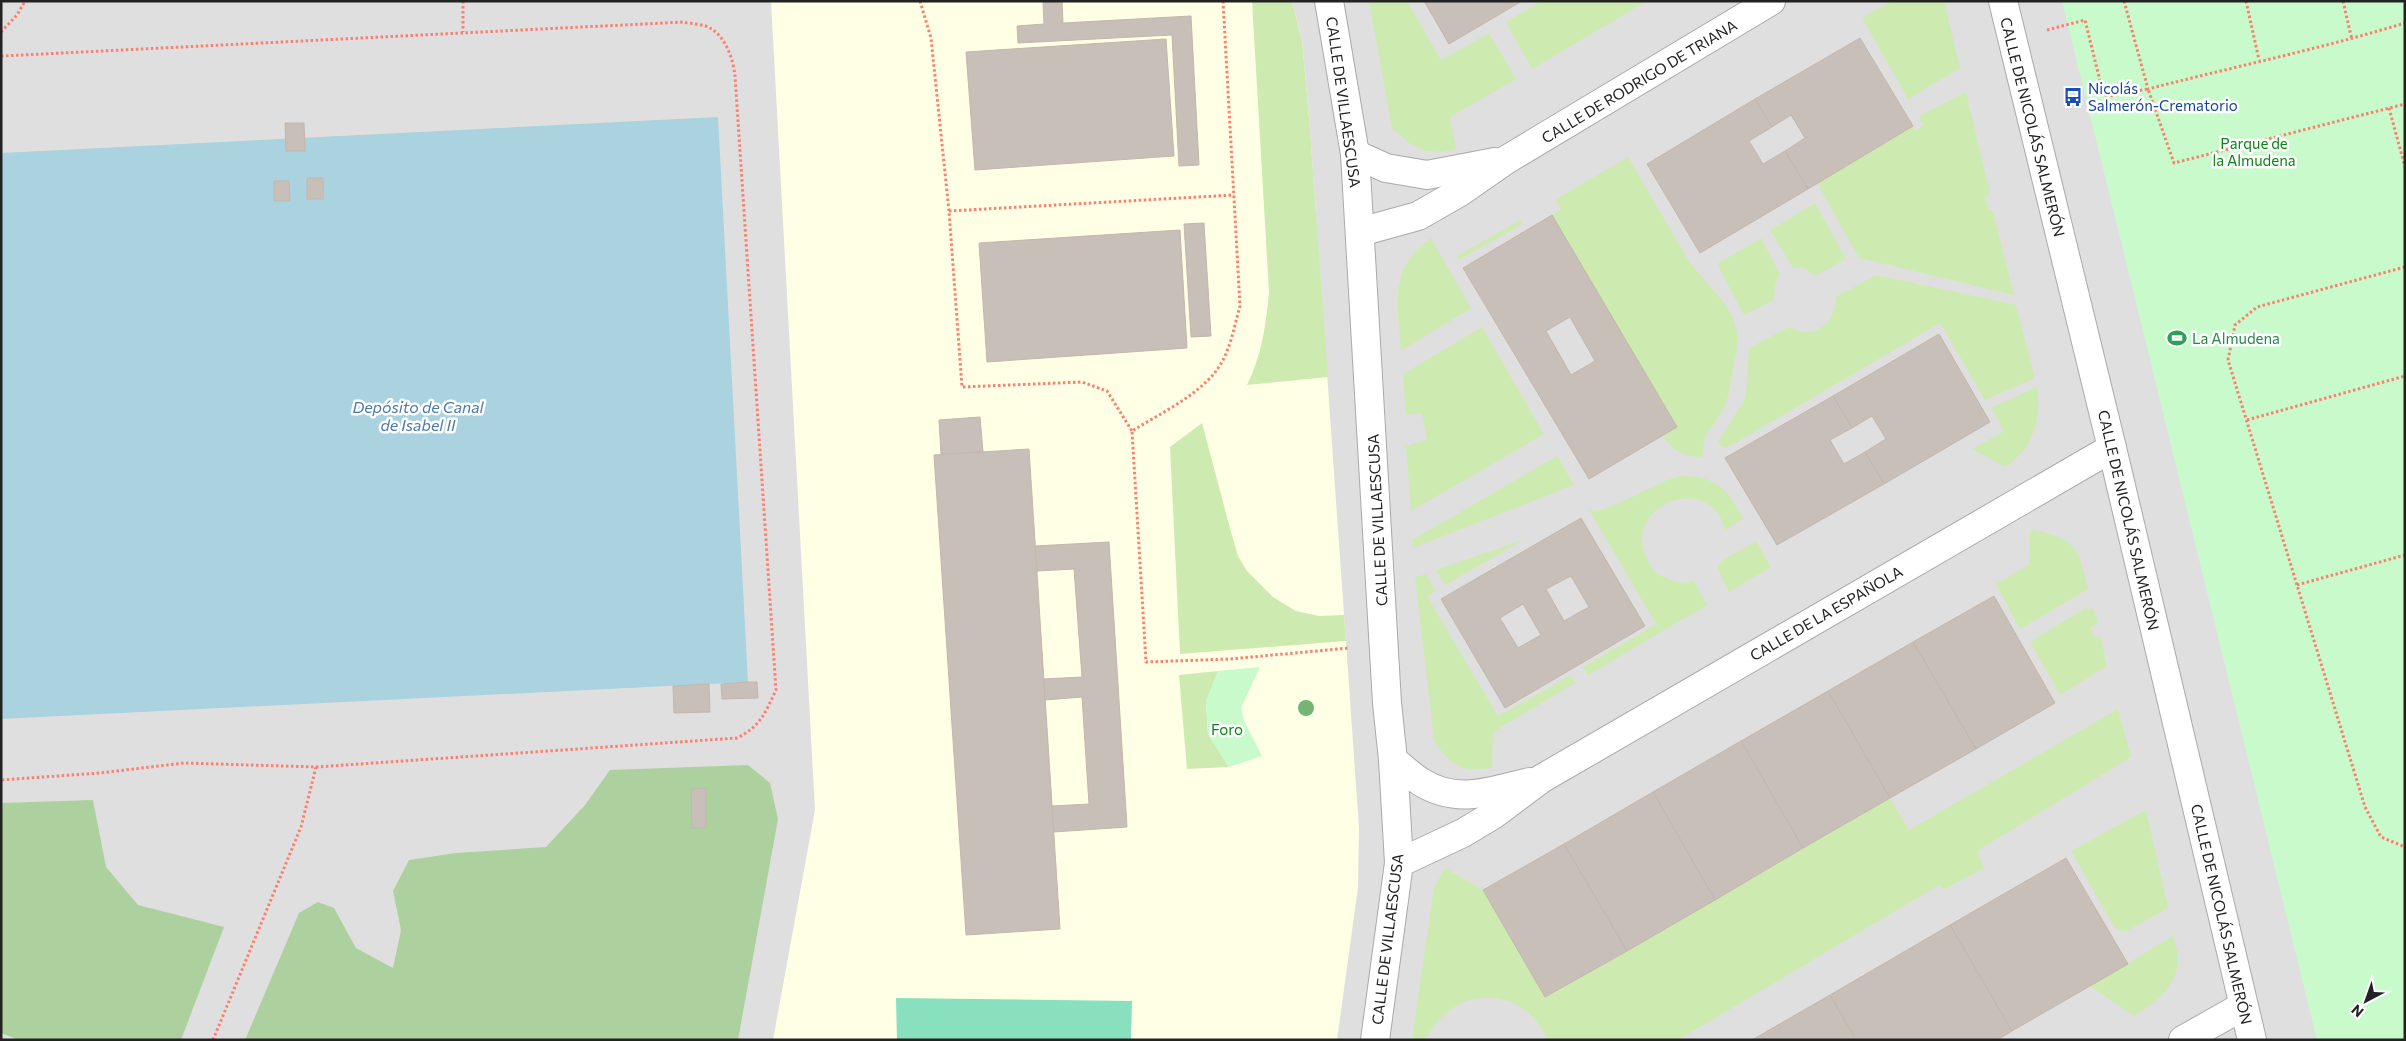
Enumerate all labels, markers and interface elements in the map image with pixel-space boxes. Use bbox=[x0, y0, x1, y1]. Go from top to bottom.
street label: CALLE DE VILLAESCUSA bbox=[1323, 15, 1365, 189]
street label: CALLE DE RODRIGO DE TRIANA bbox=[1538, 15, 1740, 147]
street label: CALLE DE NICOLÁS SALMERÓN bbox=[1997, 15, 2070, 239]
place label: Nicolás Salmerón-Crematorio bbox=[2088, 79, 2238, 114]
bus stop icon: Nicolás Salmerón-Crematorio bbox=[2062, 86, 2084, 108]
park label: Parque de la Almudena bbox=[2212, 134, 2296, 169]
sports icon: La Almudena bbox=[2166, 327, 2188, 349]
place label: La Almudena bbox=[2192, 329, 2280, 347]
water label: Depósito de Canal de Isabel II bbox=[352, 397, 485, 434]
street label: CALLE DE NICOLÁS SALMERÓN bbox=[2095, 408, 2164, 632]
street label: CALLE DE VILLAESCUSA bbox=[1363, 433, 1391, 607]
street label: CALLE DE LA ESPAÑOLA bbox=[1746, 562, 1906, 664]
park label: Foro bbox=[1211, 720, 1243, 738]
street label: CALLE DE NICOLÁS SALMERÓN bbox=[2188, 802, 2257, 1026]
street label: CALLE DE VILLAESCUSA bbox=[1368, 852, 1406, 1026]
north arrow bbox=[2341, 976, 2391, 1026]
text: N bbox=[2348, 1001, 2367, 1021]

